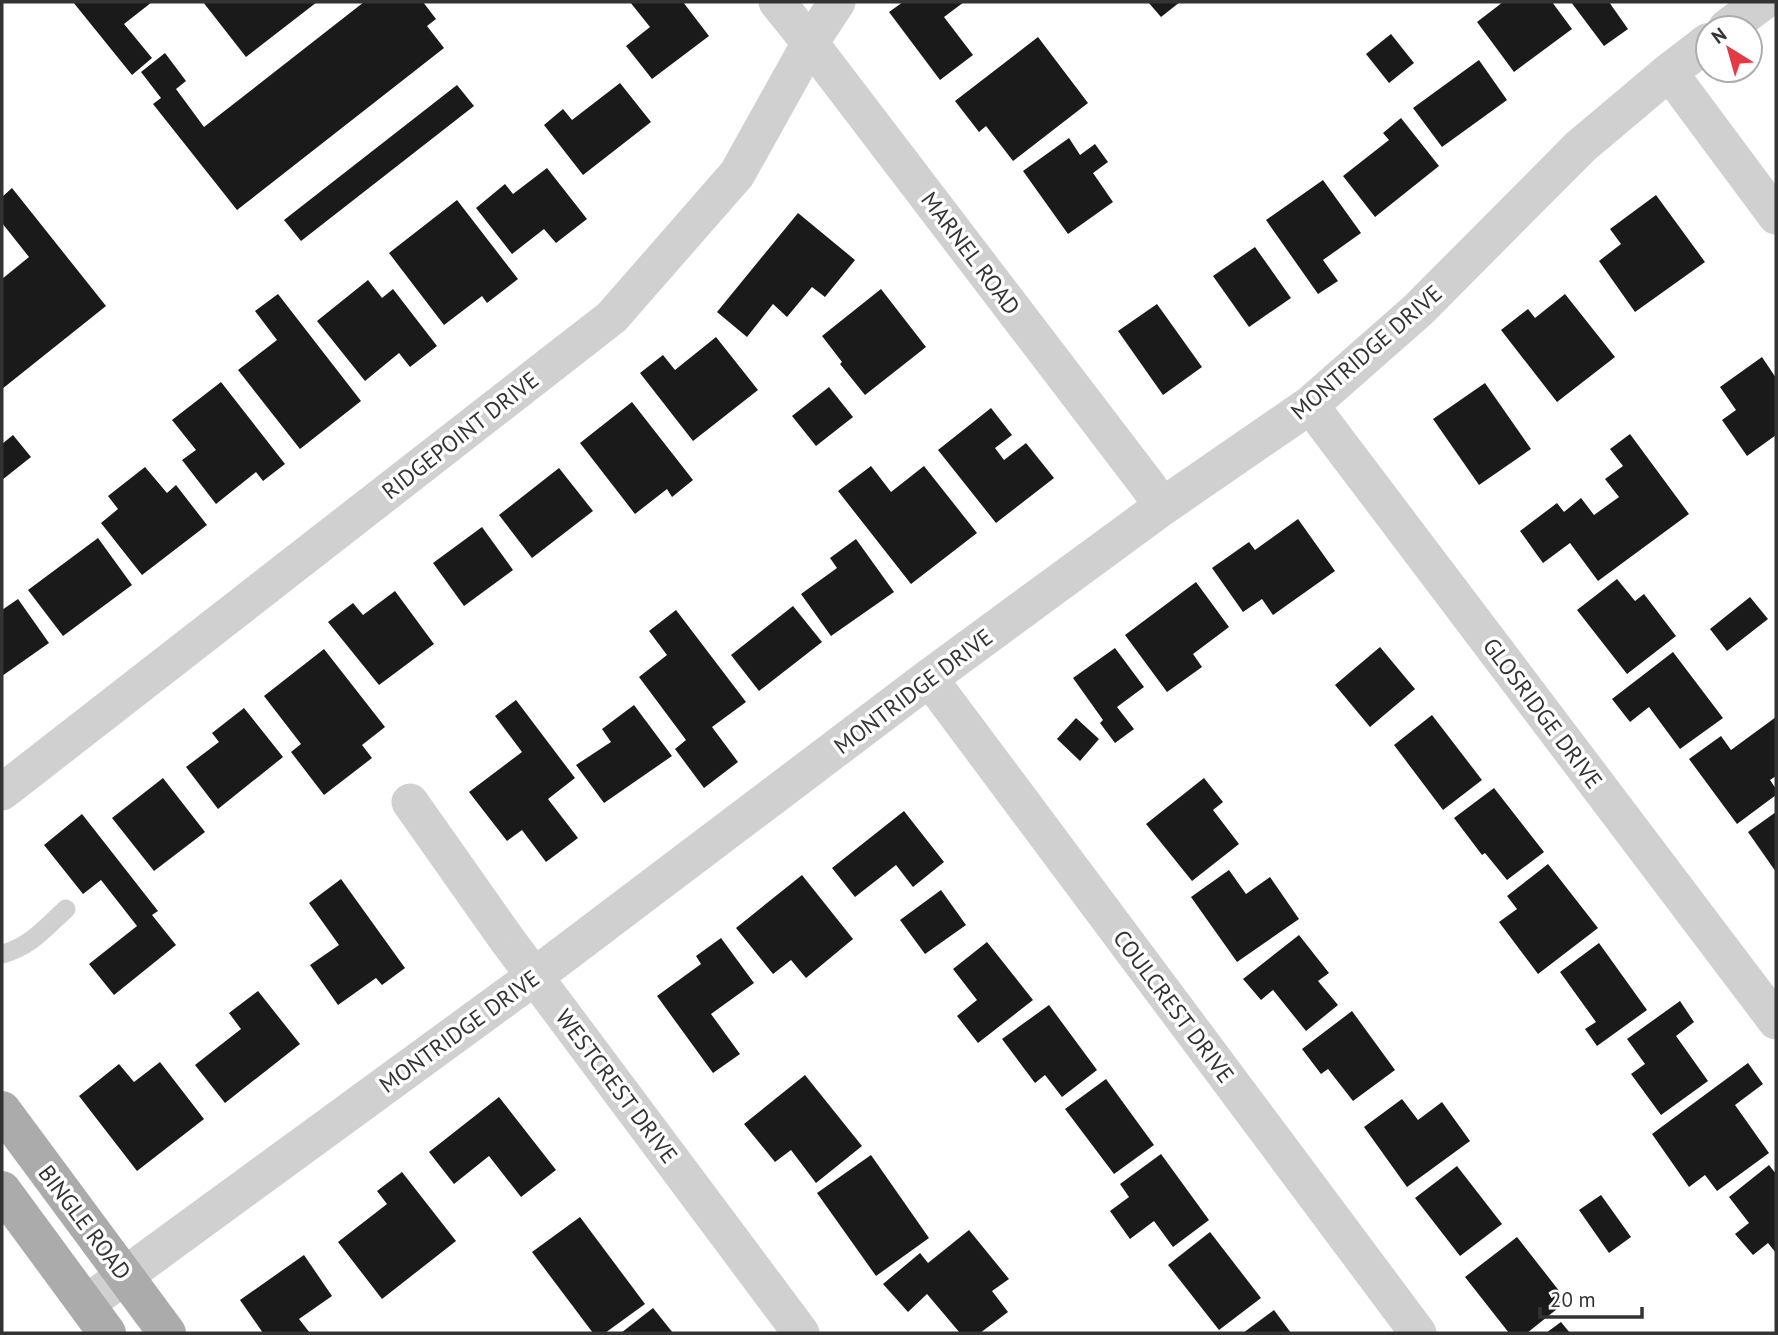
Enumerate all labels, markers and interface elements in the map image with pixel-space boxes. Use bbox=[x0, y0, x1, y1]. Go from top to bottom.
north arrow bbox=[1694, 14, 1764, 84]
text: N bbox=[1707, 22, 1731, 49]
street label: MARNEL ROAD bbox=[915, 186, 1027, 320]
street label: MONTRIDGE DRIVE bbox=[1284, 278, 1448, 426]
street label: RIDGEPOINT DRIVE bbox=[376, 365, 544, 505]
street label: MONTRIDGE DRIVE bbox=[828, 622, 998, 760]
street label: GLOSRIDGE DRIVE bbox=[1477, 632, 1609, 794]
street label: COULCREST DRIVE bbox=[1107, 924, 1241, 1088]
street label: MONTRIDGE DRIVE bbox=[373, 963, 545, 1099]
street label: WESTCREST DRIVE bbox=[550, 1003, 684, 1169]
street label: BINGLE ROAD bbox=[32, 1159, 138, 1285]
scale bar bbox=[1540, 1276, 1642, 1320]
text: 20 m bbox=[1550, 1286, 1596, 1313]

